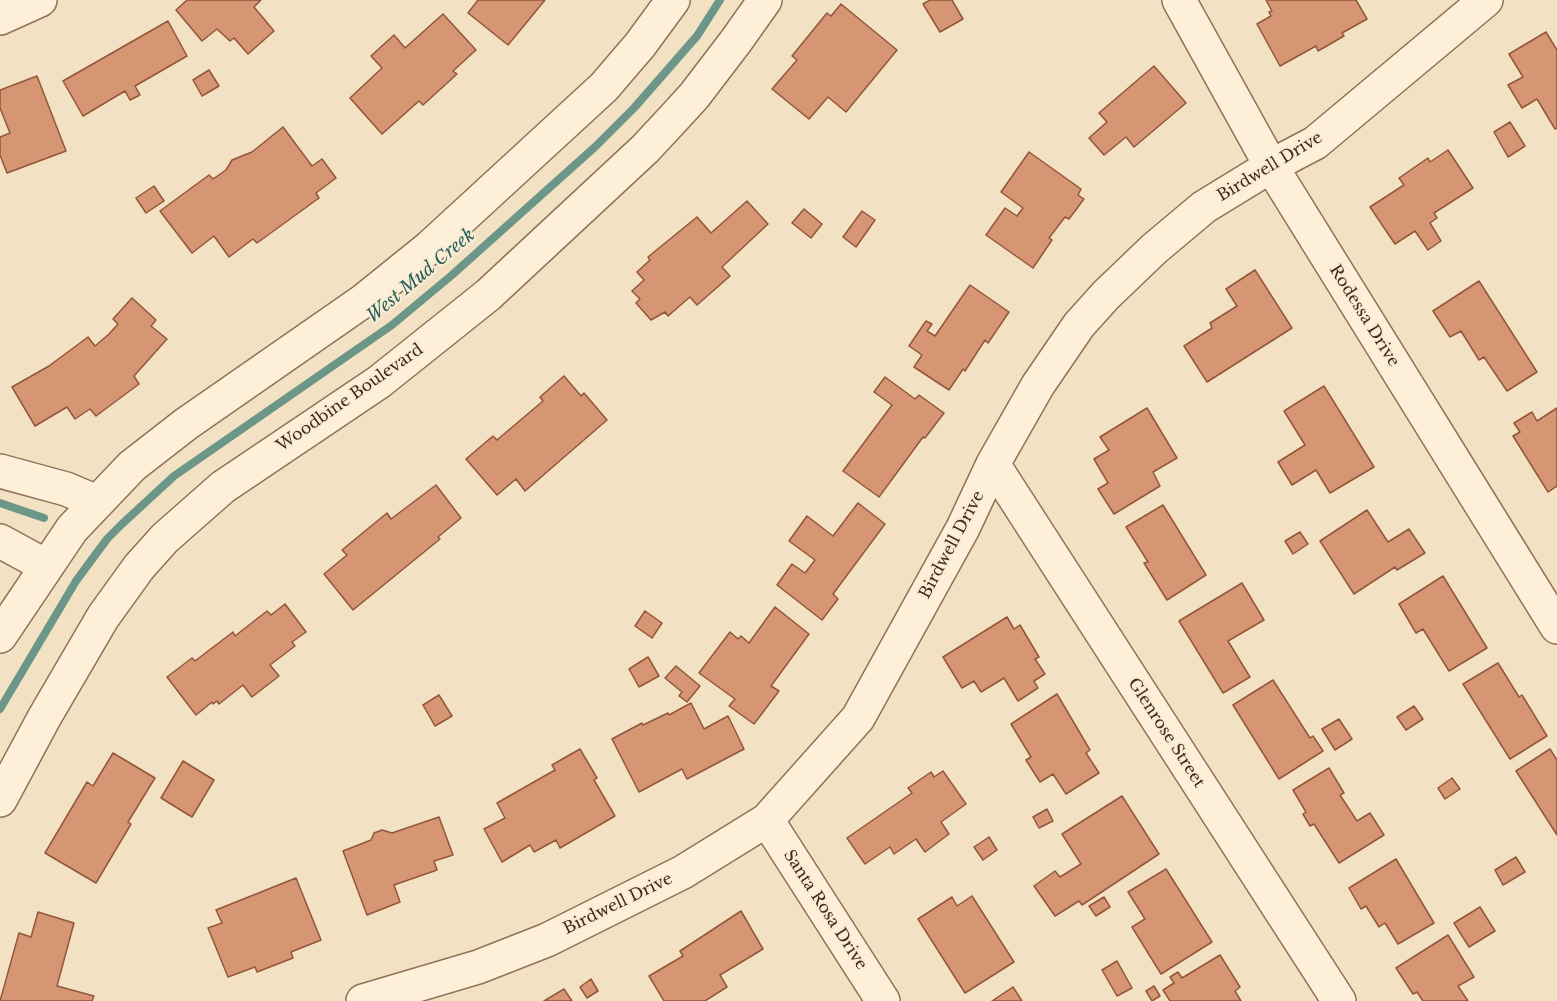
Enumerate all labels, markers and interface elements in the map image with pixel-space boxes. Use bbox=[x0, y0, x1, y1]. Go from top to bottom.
street label: Birdwell Drive bbox=[1214, 128, 1326, 206]
water label: West Mud Creek bbox=[363, 225, 479, 327]
street label: Rodessa Drive bbox=[1325, 261, 1403, 371]
street label: Woodbine Boulevard bbox=[273, 340, 427, 456]
street label: Birdwell Drive bbox=[916, 488, 988, 602]
street label: Glenrose Street bbox=[1124, 675, 1208, 791]
street label: Santa Rosa Drive bbox=[779, 846, 871, 974]
street label: Birdwell Drive bbox=[560, 869, 676, 939]

